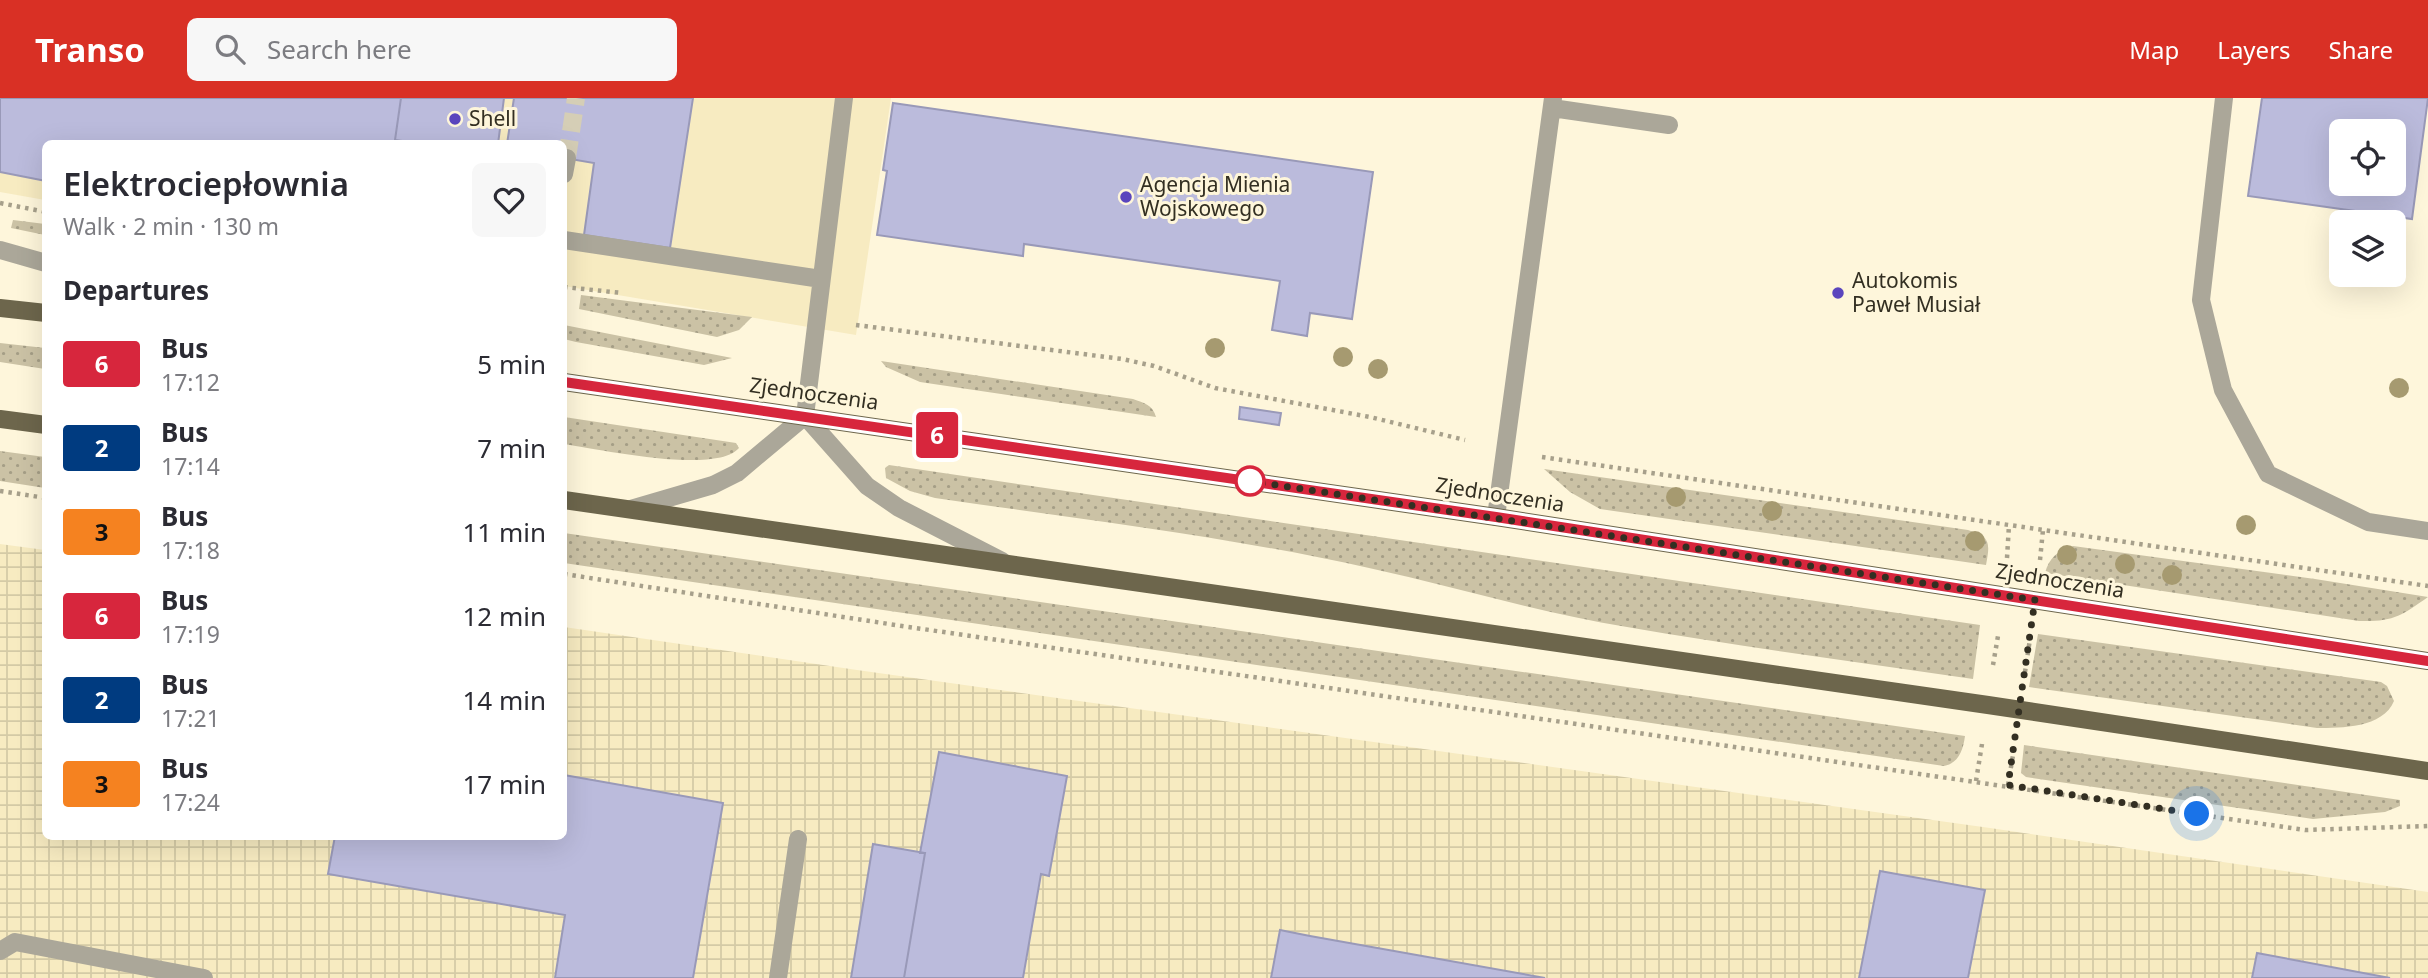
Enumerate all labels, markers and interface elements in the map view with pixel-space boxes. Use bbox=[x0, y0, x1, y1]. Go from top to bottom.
search box bbox=[187, 18, 677, 81]
text: Transo bbox=[35, 27, 145, 72]
icon: search bbox=[211, 30, 249, 68]
text: Search here bbox=[267, 31, 412, 67]
text: Map bbox=[2129, 33, 2179, 66]
text: Layers bbox=[2217, 33, 2291, 66]
text: Share bbox=[2329, 33, 2393, 66]
place label: Shell bbox=[469, 104, 516, 132]
marker: Shell bbox=[447, 111, 463, 127]
map controls bbox=[2329, 119, 2406, 287]
button: locate bbox=[2329, 119, 2406, 196]
text: Elektrociepłownia bbox=[63, 161, 349, 206]
button: heart bbox=[472, 163, 546, 237]
place label: Agencja Mienia Wojskowego bbox=[1140, 170, 1290, 222]
marker: Agencja Mienia Wojskowego bbox=[1118, 189, 1134, 205]
text: Walk · 2 min · 130 m bbox=[63, 210, 279, 242]
button: layers bbox=[2329, 210, 2406, 287]
place label: Autokomis Paweł Musiał bbox=[1852, 266, 1981, 318]
text: Departures bbox=[63, 272, 209, 308]
marker: Autokomis Paweł Musiał bbox=[1830, 285, 1846, 301]
text: Bus bbox=[161, 330, 208, 366]
text: 5 min bbox=[477, 346, 546, 382]
text: 6 bbox=[95, 347, 108, 380]
text: 17:12 bbox=[161, 366, 220, 398]
street label: Zjednoczenia bbox=[748, 370, 880, 416]
line badge: 6 bbox=[914, 412, 960, 458]
text: Bus bbox=[161, 414, 208, 450]
text: 6 bbox=[930, 418, 944, 451]
text: 7 min bbox=[477, 430, 546, 466]
text: 2 bbox=[95, 431, 108, 464]
text: 17:14 bbox=[161, 450, 220, 482]
unlabelled marker bbox=[1235, 466, 1265, 496]
street label: Zjednoczenia bbox=[1434, 470, 1566, 518]
text: Bus bbox=[161, 498, 208, 534]
text: 11 min bbox=[462, 514, 546, 550]
text: 3 bbox=[95, 515, 108, 548]
text: 17:18 bbox=[161, 534, 220, 566]
street label: Zjednoczenia bbox=[1994, 556, 2126, 604]
text: Bus bbox=[161, 582, 208, 618]
text: 12 min bbox=[462, 598, 546, 634]
text: 6 bbox=[95, 599, 108, 632]
text: 17:19 bbox=[161, 618, 220, 650]
text: Bus bbox=[161, 666, 208, 702]
text: 14 min bbox=[462, 682, 546, 718]
text: 2 bbox=[95, 683, 108, 716]
text: 17:21 bbox=[161, 702, 220, 734]
text: Bus bbox=[161, 750, 208, 786]
text: 17 min bbox=[462, 766, 546, 802]
text: 3 bbox=[95, 767, 108, 800]
text: 17:24 bbox=[161, 786, 220, 818]
your location bbox=[2179, 796, 2214, 831]

